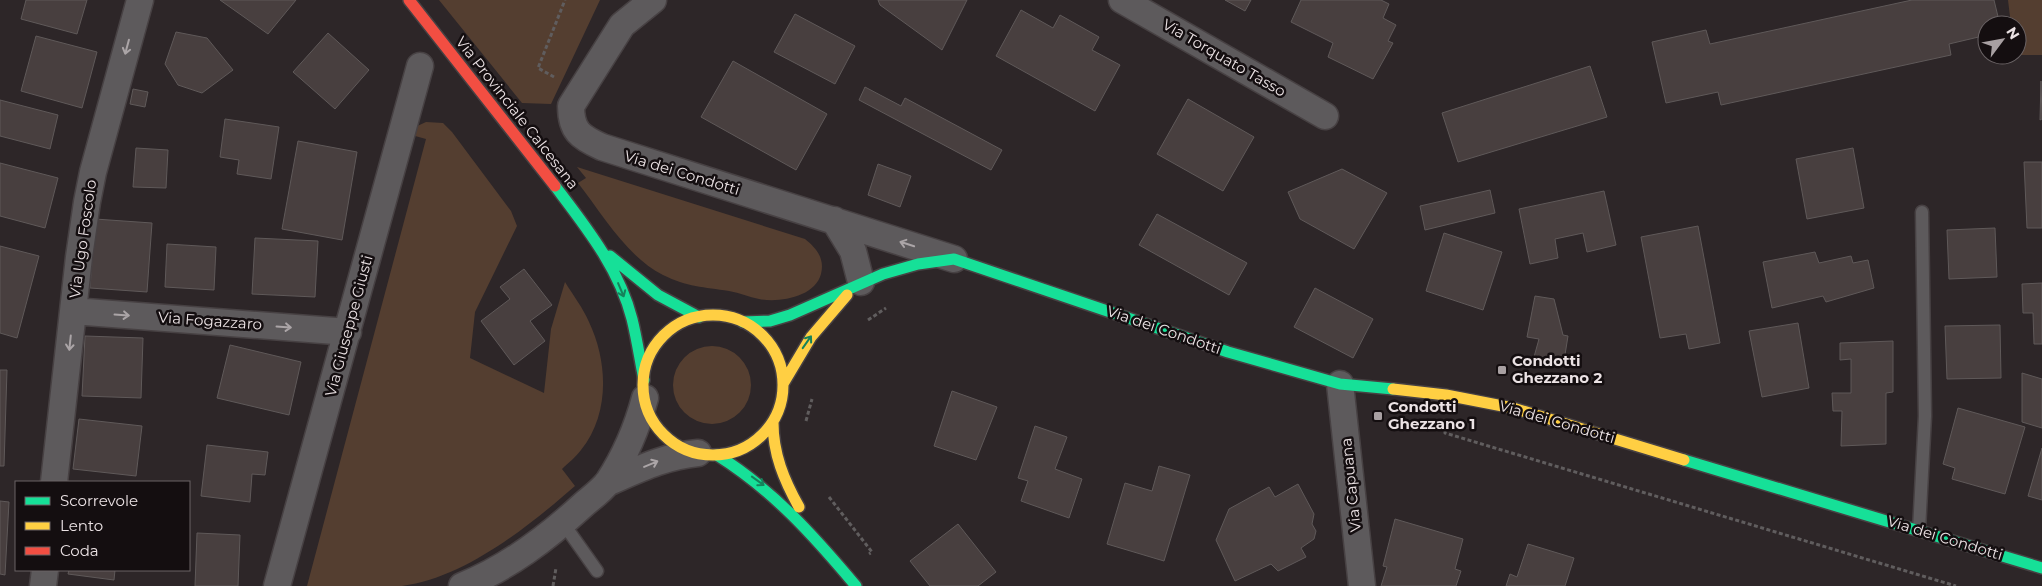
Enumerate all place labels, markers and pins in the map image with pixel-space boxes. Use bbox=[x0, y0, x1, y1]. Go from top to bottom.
place label: Condotti Ghezzano 2 bbox=[1512, 351, 1602, 387]
marker: Condotti Ghezzano 2 bbox=[1496, 364, 1508, 376]
place label: Condotti Ghezzano 1 bbox=[1388, 397, 1475, 433]
marker: Condotti Ghezzano 1 bbox=[1372, 410, 1384, 422]

